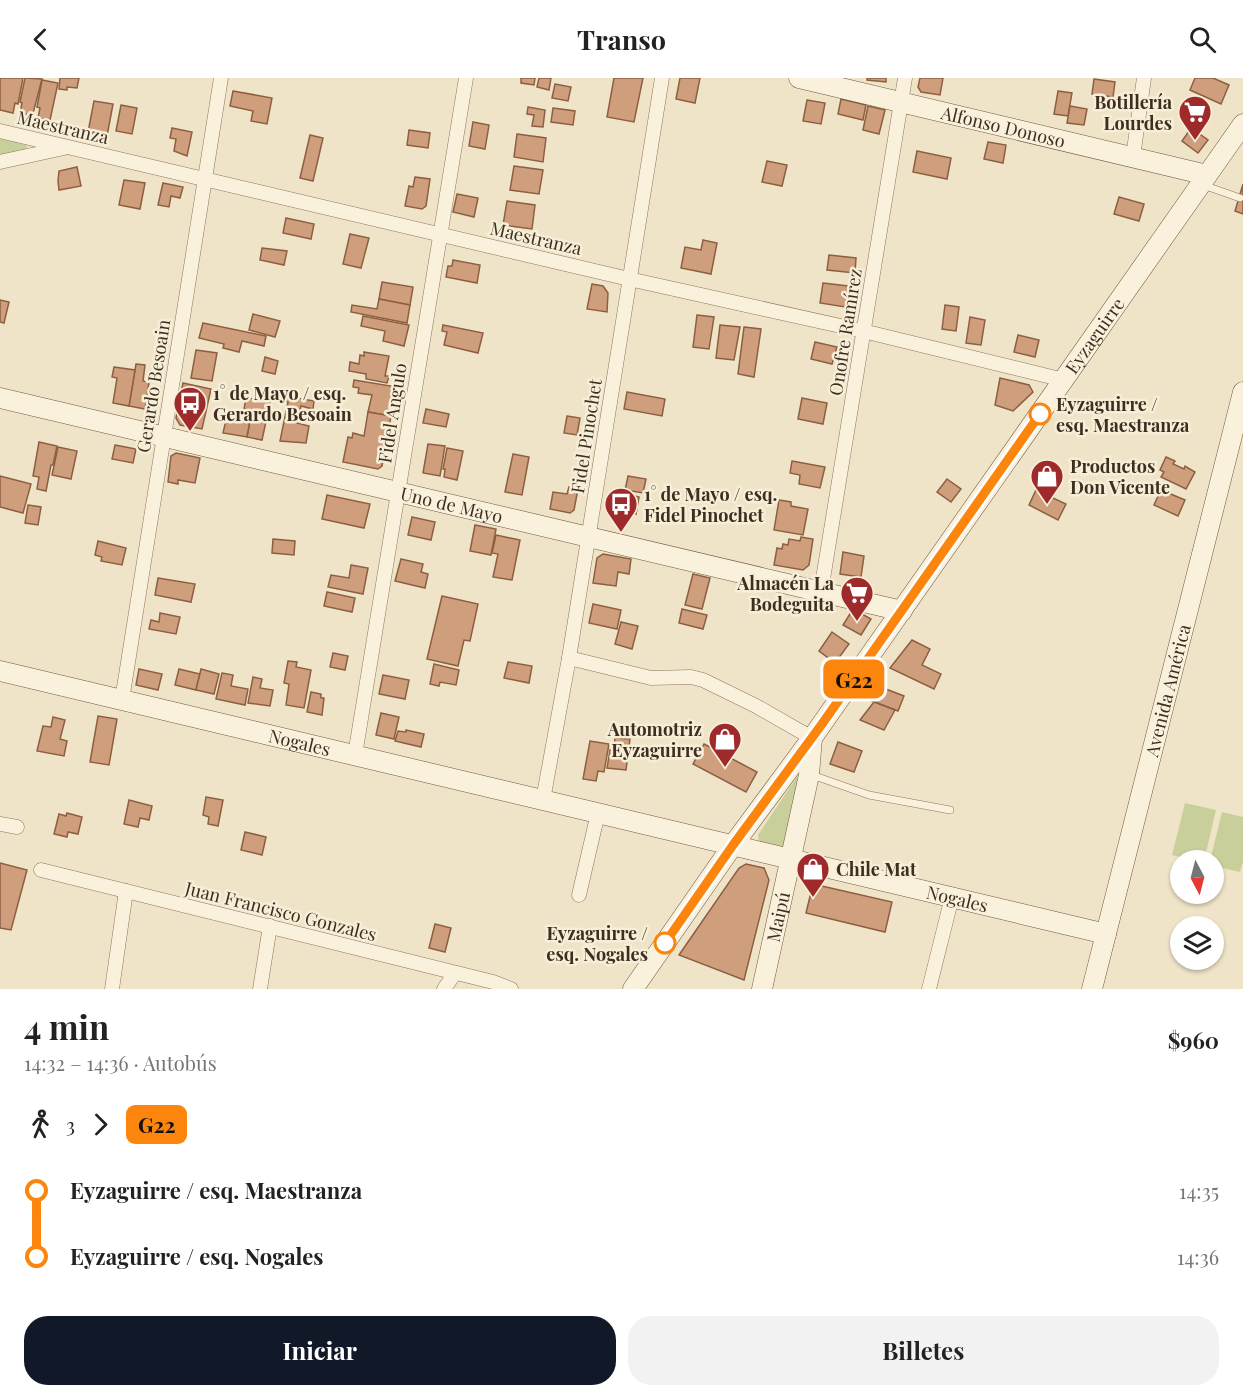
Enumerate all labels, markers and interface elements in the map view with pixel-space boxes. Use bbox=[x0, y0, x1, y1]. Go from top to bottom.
text: Transo bbox=[577, 21, 666, 57]
icon: back bbox=[24, 23, 57, 56]
icon: search bbox=[1186, 23, 1219, 56]
place label: Botillería Lourdes bbox=[1094, 90, 1173, 135]
supermarket icon: Botillería Lourdes bbox=[1177, 94, 1213, 141]
street label: Alfonso Donoso bbox=[938, 100, 1068, 153]
street label: Maestranza bbox=[15, 105, 111, 149]
street label: Maestranza bbox=[488, 216, 584, 260]
street label: Onofre Ramírez bbox=[823, 267, 867, 397]
street label: Eyzaguirre bbox=[1059, 293, 1129, 378]
street label: Gerardo Besoain bbox=[131, 317, 175, 454]
street label: Fidel Angulo bbox=[372, 361, 412, 465]
street label: Fidel Pinochet bbox=[565, 376, 607, 495]
place label: 1° de Mayo / esq. Gerardo Besoain bbox=[213, 381, 352, 426]
bus stop icon: 1° de Mayo / esq. Gerardo Besoain bbox=[172, 385, 208, 432]
place label: Eyzaguirre / esq. Maestranza bbox=[1056, 392, 1190, 437]
marker: Eyzaguirre / esq. Maestranza bbox=[1029, 403, 1051, 425]
place label: Productos Don Vicente bbox=[1070, 454, 1170, 499]
shop icon: Productos Don Vicente bbox=[1029, 458, 1065, 505]
street label: Uno de Mayo bbox=[398, 481, 505, 528]
place label: 1° de Mayo / esq. Fidel Pinochet bbox=[644, 482, 777, 527]
bus stop icon: 1° de Mayo / esq. Fidel Pinochet bbox=[603, 486, 639, 533]
place label: Almacén La Bodeguita bbox=[736, 571, 835, 616]
supermarket icon: Almacén La Bodeguita bbox=[839, 575, 875, 622]
street label: Avenida América bbox=[1139, 622, 1196, 760]
line badge: G22 bbox=[820, 660, 888, 698]
text: G22 bbox=[835, 665, 873, 693]
place label: Automotriz Eyzaguirre bbox=[607, 717, 702, 762]
shop icon: Automotriz Eyzaguirre bbox=[707, 721, 743, 768]
street label: Nogales bbox=[266, 723, 333, 761]
north arrow bbox=[1170, 850, 1224, 904]
map controls bbox=[1170, 850, 1224, 970]
shop icon: Chile Mat bbox=[795, 851, 831, 898]
place label: Chile Mat bbox=[836, 857, 917, 881]
street label: Juan Francisco Gonzales bbox=[182, 875, 379, 946]
street label: Nogales bbox=[924, 880, 991, 918]
street label: Maipú bbox=[761, 889, 795, 944]
button: layers bbox=[1170, 916, 1224, 970]
place label: Eyzaguirre / esq. Nogales bbox=[546, 921, 648, 966]
marker: Eyzaguirre / esq. Nogales bbox=[654, 932, 676, 954]
text: 4 min bbox=[24, 1004, 109, 1048]
text: $960 bbox=[1168, 1025, 1219, 1055]
text: 14:32 – 14:36 · Autobús bbox=[24, 1049, 217, 1076]
icon: walk bbox=[24, 1108, 57, 1141]
icon: forward bbox=[84, 1108, 117, 1141]
text: G22 bbox=[138, 1110, 175, 1138]
text: 3 bbox=[66, 1111, 75, 1138]
text: Eyzaguirre / esq. Maestranza bbox=[70, 1175, 362, 1205]
text: 14:35 bbox=[1179, 1177, 1219, 1204]
text: Eyzaguirre / esq. Nogales bbox=[70, 1241, 324, 1271]
text: 14:36 bbox=[1177, 1243, 1219, 1270]
button: Iniciar bbox=[24, 1316, 616, 1385]
button: Billetes bbox=[628, 1316, 1219, 1385]

